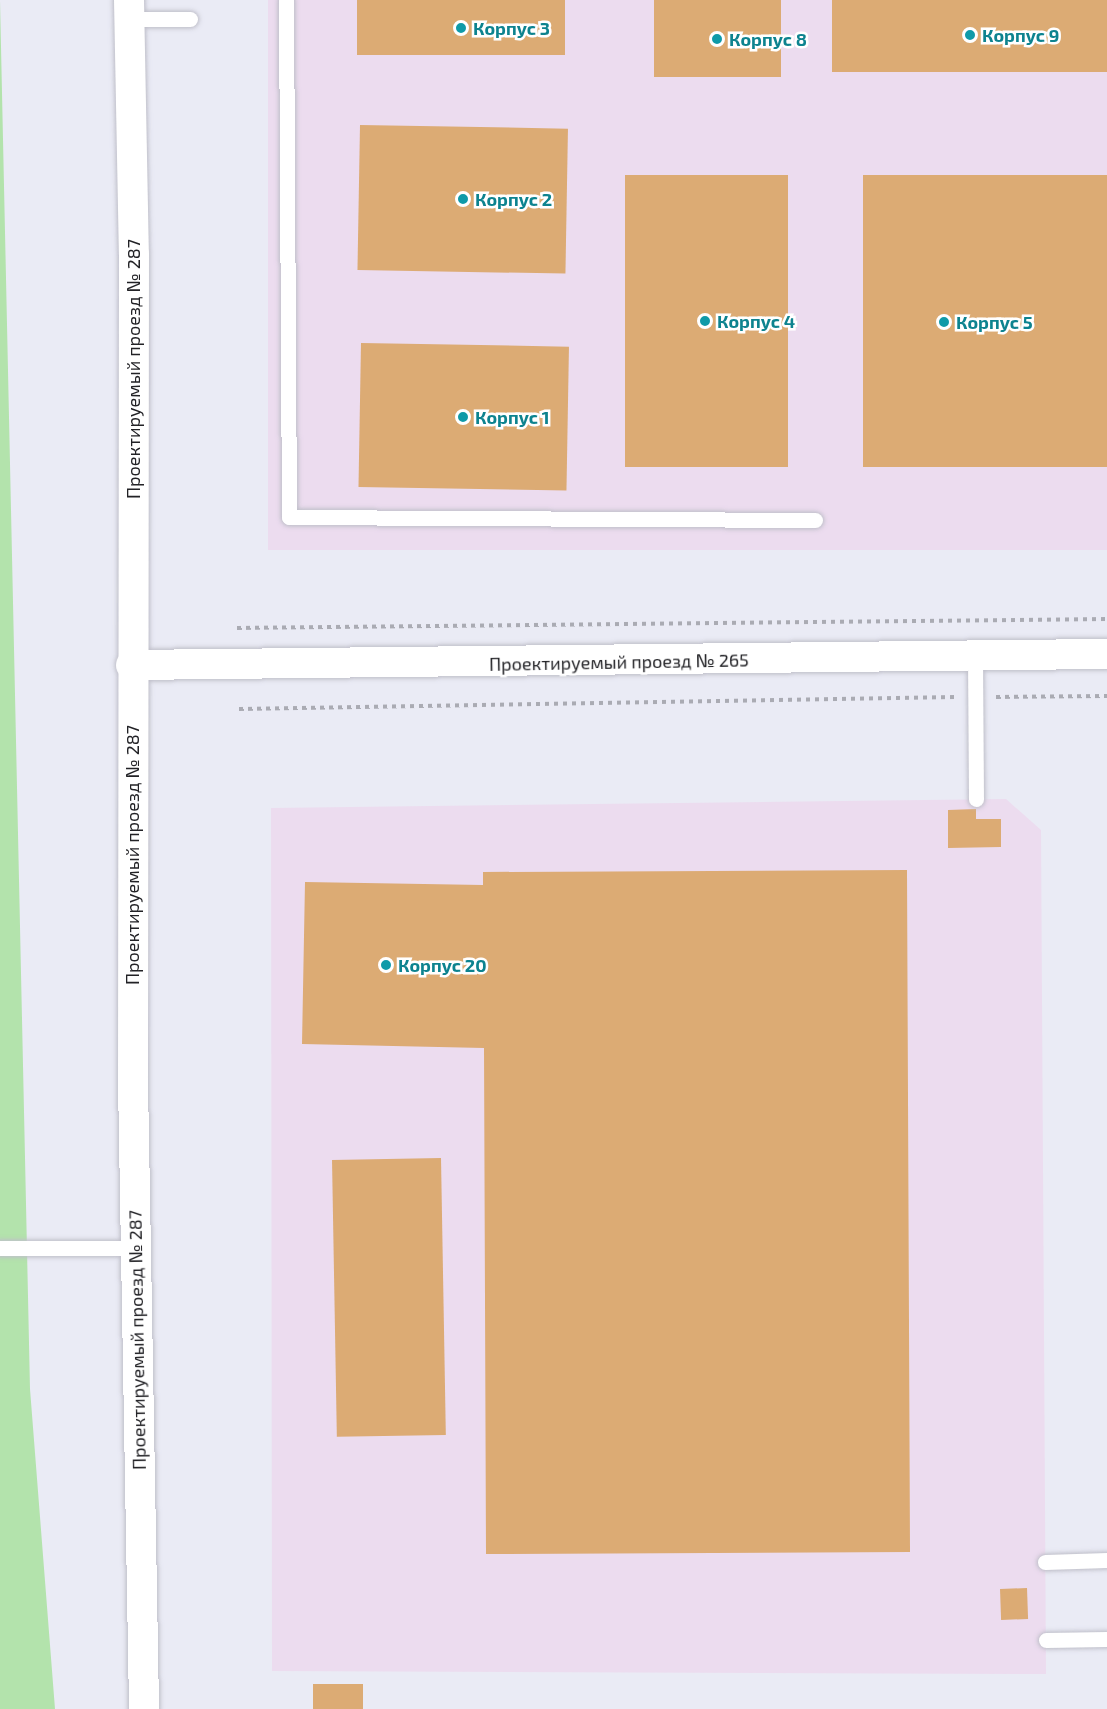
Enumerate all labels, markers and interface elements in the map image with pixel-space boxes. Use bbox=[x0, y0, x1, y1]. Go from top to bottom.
place label: Корпус 3 bbox=[473, 17, 550, 39]
marker: Корпус 3 bbox=[454, 21, 468, 35]
place label: Корпус 9 bbox=[982, 24, 1059, 46]
place label: Корпус 8 bbox=[729, 28, 807, 50]
marker: Корпус 9 bbox=[963, 28, 977, 42]
marker: Корпус 8 bbox=[710, 32, 724, 46]
place label: Корпус 2 bbox=[475, 188, 552, 210]
marker: Корпус 2 bbox=[456, 192, 470, 206]
street label: Проектируемый проезд № 287 bbox=[122, 239, 144, 499]
place label: Корпус 4 bbox=[717, 310, 795, 332]
place label: Корпус 5 bbox=[956, 311, 1033, 333]
marker: Корпус 4 bbox=[698, 314, 712, 328]
marker: Корпус 5 bbox=[937, 315, 951, 329]
place label: Корпус 1 bbox=[475, 406, 550, 428]
marker: Корпус 1 bbox=[456, 410, 470, 424]
street label: Проектируемый проезд № 265 bbox=[489, 649, 749, 675]
street label: Проектируемый проезд № 287 bbox=[121, 725, 143, 985]
place label: Корпус 20 bbox=[398, 954, 487, 976]
marker: Корпус 20 bbox=[379, 958, 393, 972]
street label: Проектируемый проезд № 287 bbox=[124, 1210, 150, 1470]

